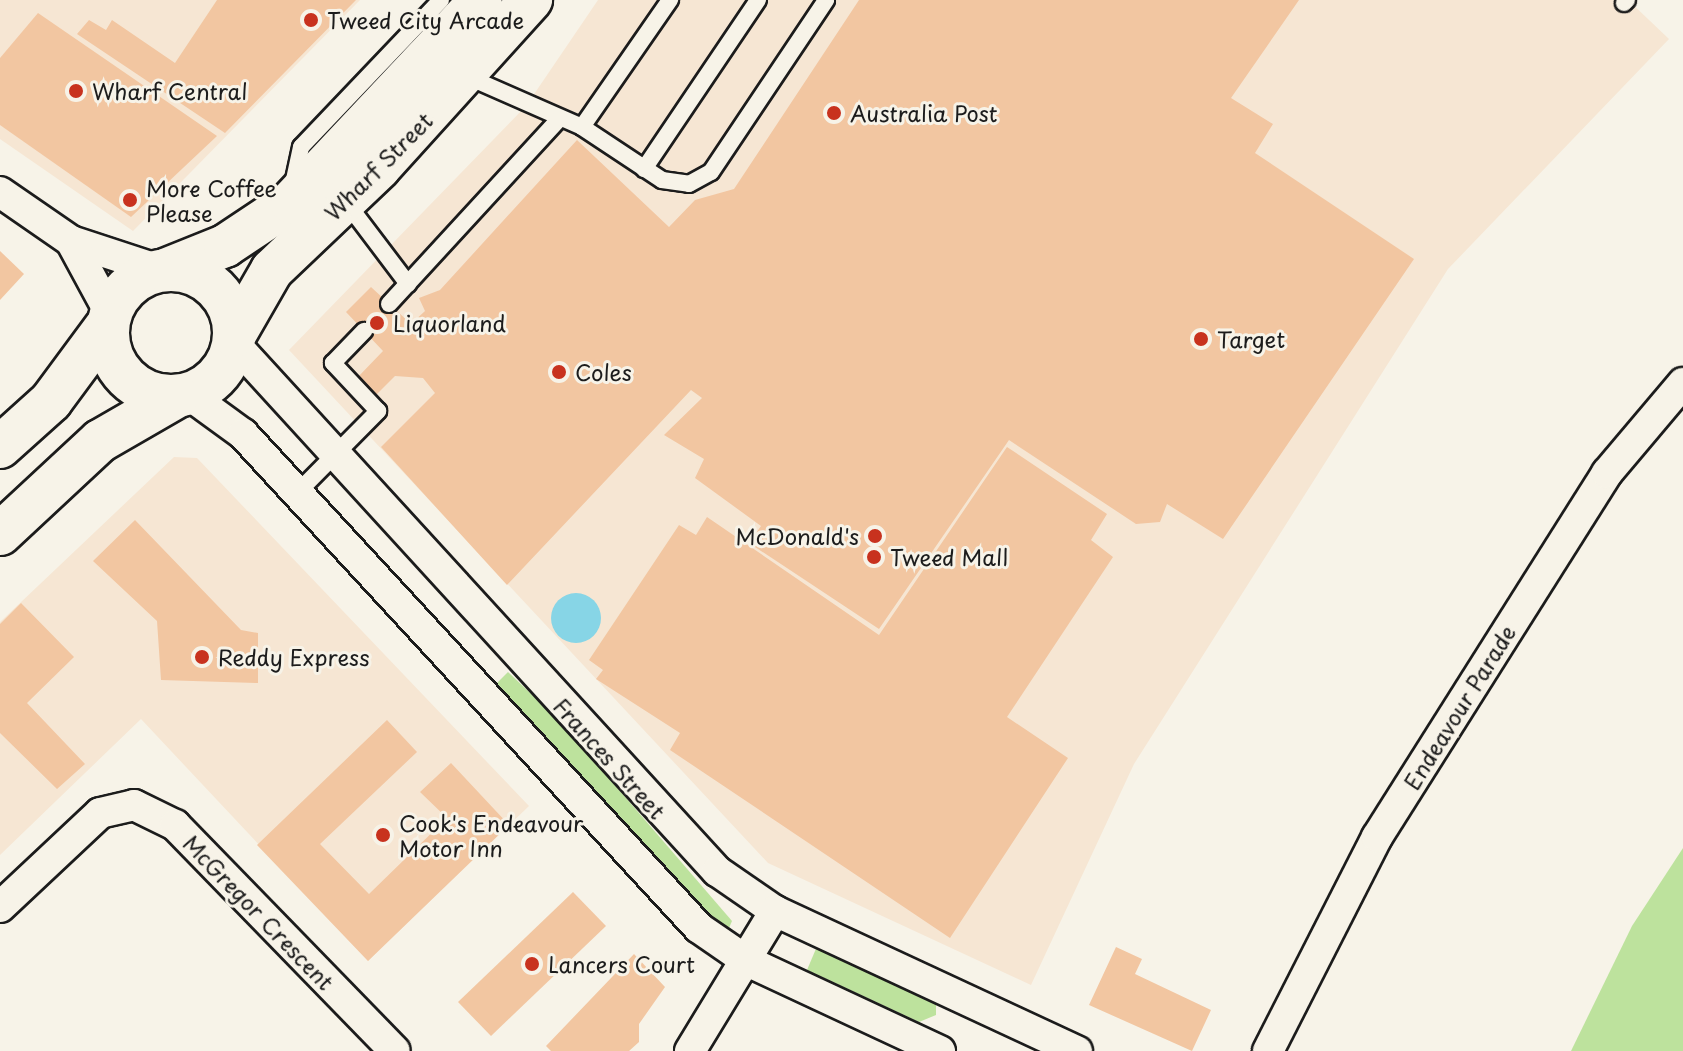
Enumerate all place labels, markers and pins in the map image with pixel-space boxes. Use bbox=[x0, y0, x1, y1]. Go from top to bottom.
place label: Tweed City Arcade bbox=[327, 7, 527, 33]
marker: Tweed City Arcade bbox=[302, 11, 320, 29]
place label: Wharf Central bbox=[92, 78, 247, 104]
marker: Wharf Central bbox=[67, 82, 85, 100]
place label: Australia Post bbox=[850, 100, 997, 126]
marker: Australia Post bbox=[825, 104, 843, 122]
place label: More Coffee Please bbox=[146, 174, 278, 226]
marker: More Coffee Please bbox=[121, 191, 139, 209]
place label: Liquorland bbox=[393, 310, 506, 336]
marker: Liquorland bbox=[368, 314, 386, 332]
place label: Target bbox=[1217, 326, 1285, 352]
marker: Target bbox=[1192, 330, 1210, 348]
place label: Coles bbox=[575, 359, 632, 385]
marker: Coles bbox=[550, 363, 568, 381]
place label: McDonald's bbox=[736, 523, 859, 549]
marker: McDonald's bbox=[866, 527, 884, 545]
place label: Tweed Mall bbox=[890, 544, 1010, 570]
marker: Tweed Mall bbox=[865, 548, 883, 566]
place label: Reddy Express bbox=[218, 644, 370, 670]
marker: Reddy Express bbox=[193, 648, 211, 666]
place label: Cook's Endeavour Motor Inn bbox=[399, 809, 584, 860]
marker: Cook's Endeavour Motor Inn bbox=[374, 826, 392, 844]
place label: Lancers Court bbox=[548, 951, 695, 977]
marker: Lancers Court bbox=[523, 955, 541, 973]

